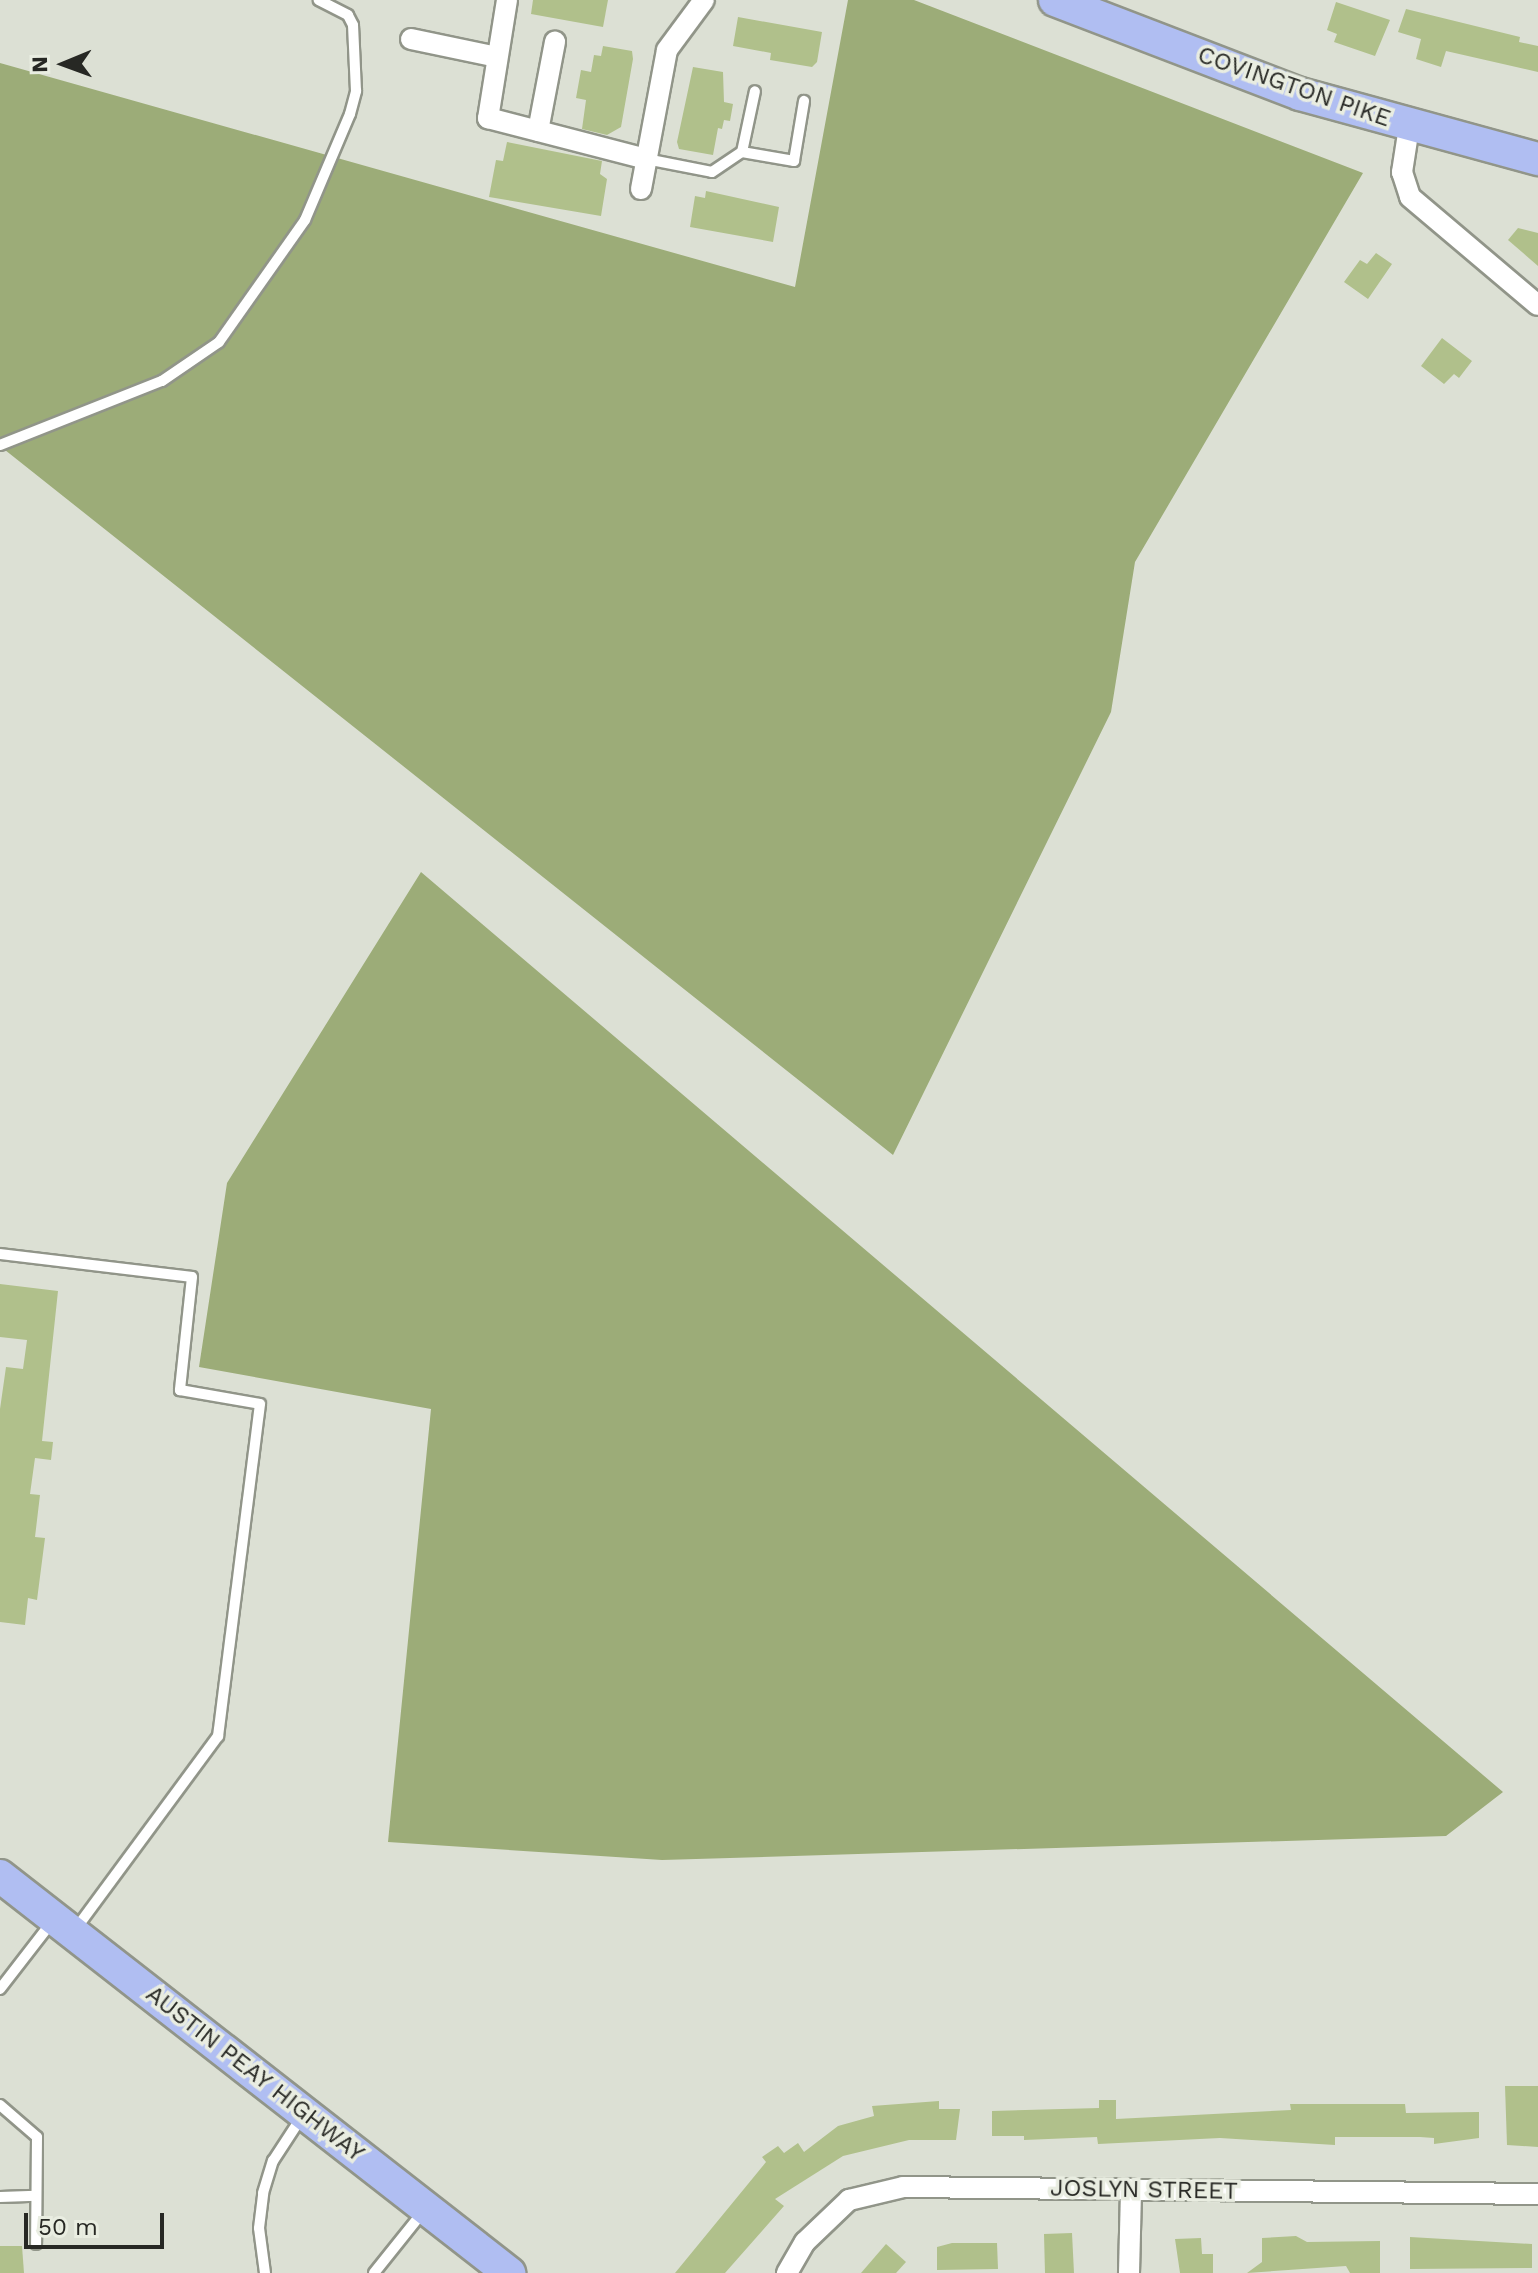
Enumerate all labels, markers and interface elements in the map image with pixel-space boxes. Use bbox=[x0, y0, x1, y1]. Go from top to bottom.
north arrow bbox=[24, 24, 104, 104]
street label: COVINGTON PIKE bbox=[1194, 41, 1394, 133]
text: N bbox=[27, 56, 52, 73]
street label: AUSTIN PEAY HIGHWAY bbox=[140, 1979, 370, 2169]
street label: JOSLYN STREET bbox=[1050, 2174, 1238, 2206]
scale bar bbox=[28, 2197, 168, 2247]
text: 50 m bbox=[38, 2213, 98, 2241]

